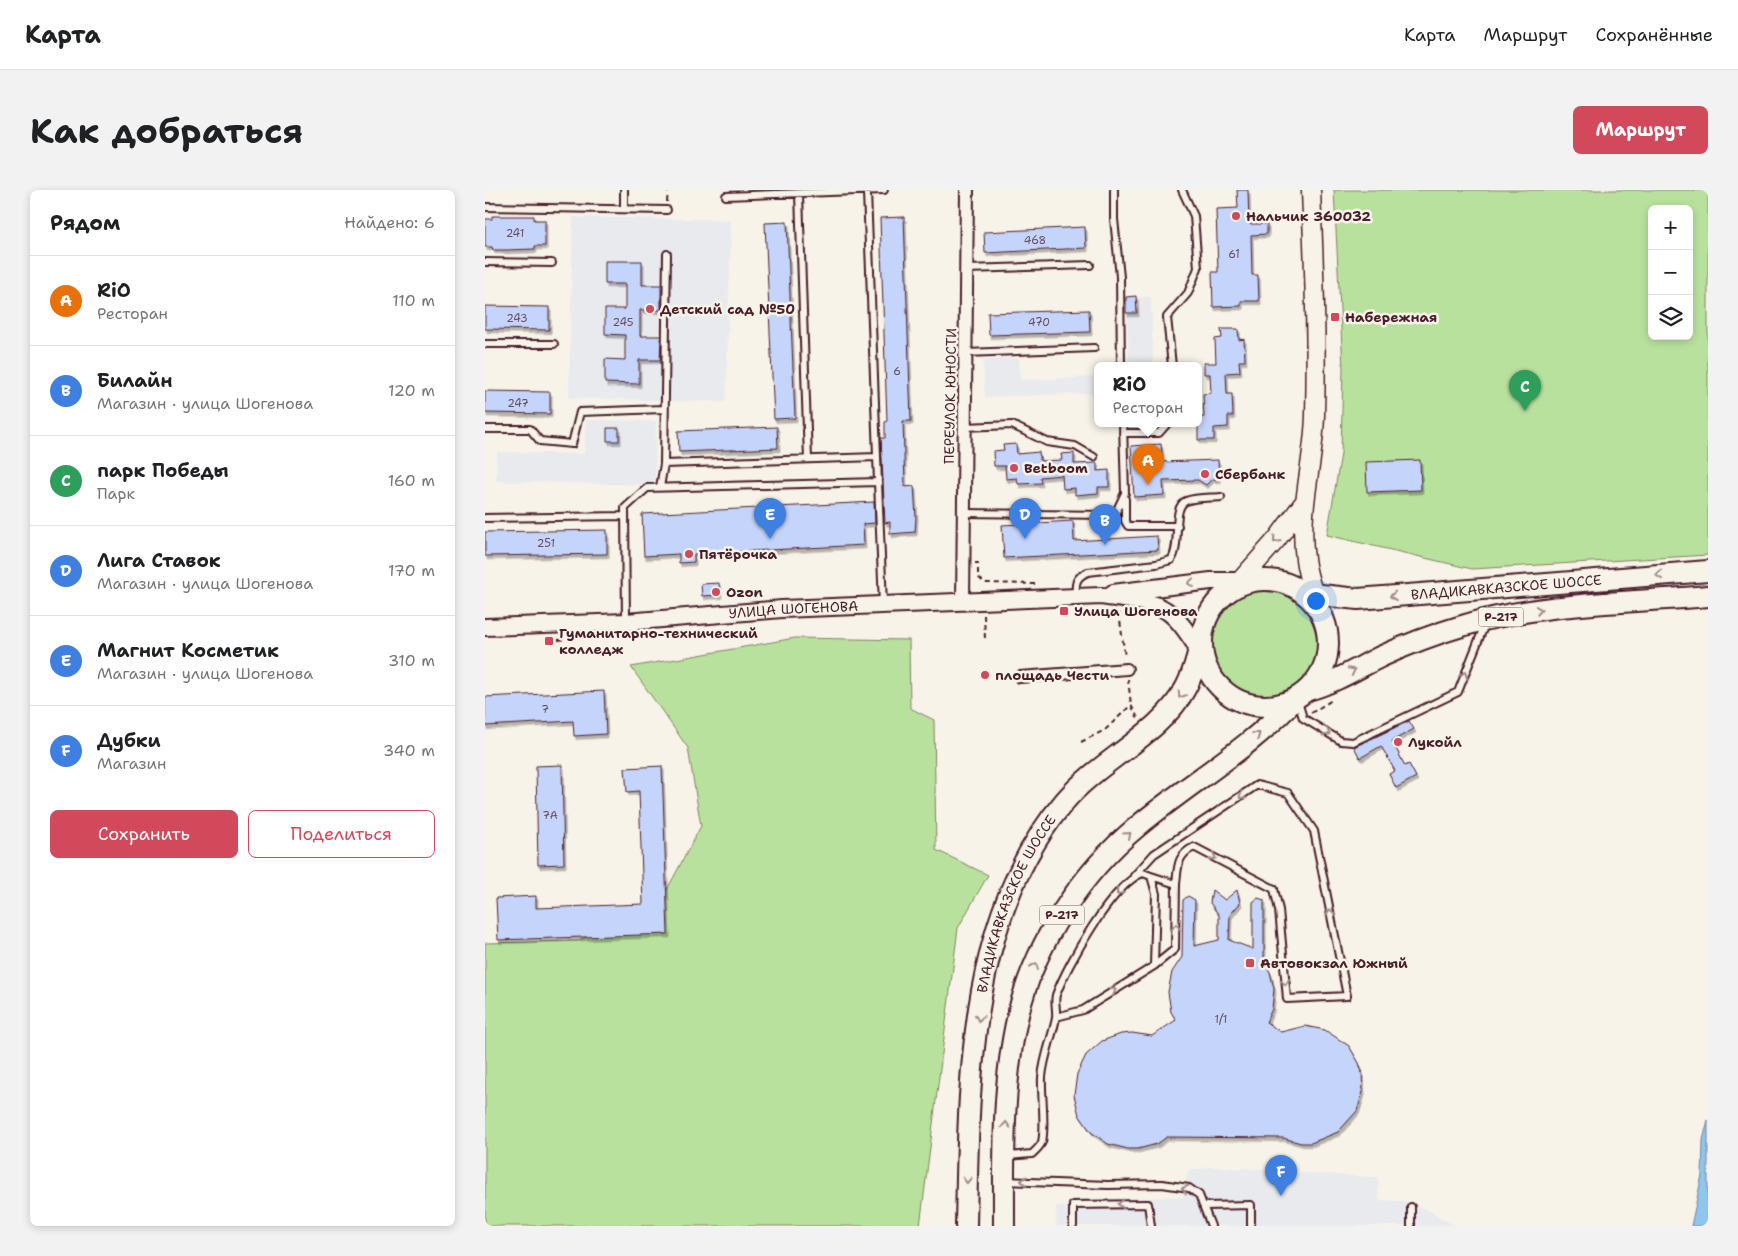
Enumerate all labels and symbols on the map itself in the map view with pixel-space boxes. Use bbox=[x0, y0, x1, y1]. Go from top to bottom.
place label: Нальчик 360032 bbox=[1246, 207, 1371, 225]
marker: Нальчик 360032 bbox=[1230, 210, 1242, 222]
house number: 241 bbox=[506, 226, 524, 241]
house number: 468 bbox=[1024, 233, 1046, 248]
house number: 61 bbox=[1228, 247, 1240, 262]
place label: Детский сад №50 bbox=[660, 300, 795, 318]
marker: Детский сад №50 bbox=[644, 303, 656, 315]
place label: Набережная bbox=[1345, 308, 1437, 326]
house number: 243 bbox=[506, 311, 528, 326]
marker: Набережная bbox=[1329, 311, 1341, 323]
house number: 245 bbox=[612, 315, 634, 330]
house number: 470 bbox=[1028, 315, 1050, 330]
street label: ПЕРЕУЛОК ЮНОСТИ bbox=[940, 328, 960, 464]
house number: 6 bbox=[893, 364, 901, 379]
pin: C bbox=[1509, 370, 1541, 411]
house number: 247 bbox=[507, 396, 529, 411]
pin: A bbox=[1132, 444, 1164, 485]
place label: Betboom bbox=[1024, 459, 1088, 477]
marker: Betboom bbox=[1008, 462, 1020, 474]
place label: Сбербанк bbox=[1215, 465, 1285, 483]
marker: Сбербанк bbox=[1199, 468, 1211, 480]
pin: E bbox=[754, 498, 786, 539]
pin: D bbox=[1009, 498, 1041, 539]
pin: B bbox=[1089, 504, 1121, 545]
one-way arrow bbox=[1273, 535, 1282, 544]
house number: 251 bbox=[537, 536, 555, 551]
place label: Пятёрочка bbox=[699, 545, 778, 563]
marker: Пятёрочка bbox=[683, 548, 695, 560]
one-way arrow bbox=[1655, 569, 1663, 580]
street label: ВЛАДИКАВКАЗСКОЕ ШОССЕ bbox=[1410, 571, 1603, 604]
one-way arrow bbox=[1186, 577, 1194, 588]
place label: Ozon bbox=[726, 583, 763, 601]
marker: Ozon bbox=[710, 586, 722, 598]
your location bbox=[1303, 588, 1329, 614]
one-way arrow bbox=[1388, 591, 1396, 602]
street label: УЛИЦА ШОГЕНОВА bbox=[728, 597, 859, 622]
place label: Улица Шогенова bbox=[1074, 602, 1198, 620]
marker: Улица Шогенова bbox=[1058, 605, 1070, 617]
one-way arrow bbox=[1535, 606, 1543, 616]
road number: Р-217 bbox=[1479, 608, 1523, 627]
place label: Гуманитарно-технический колледж bbox=[559, 624, 758, 658]
marker: Гуманитарно-технический колледж bbox=[543, 635, 555, 647]
place label: площадь Чести bbox=[995, 666, 1109, 684]
one-way arrow bbox=[1347, 667, 1356, 677]
marker: площадь Чести bbox=[979, 669, 991, 681]
one-way arrow bbox=[1458, 671, 1468, 680]
one-way arrow bbox=[1178, 690, 1188, 699]
house number: 7 bbox=[541, 702, 549, 717]
one-way arrow bbox=[1321, 727, 1330, 737]
one-way arrow bbox=[1251, 732, 1261, 741]
place label: Лукойл bbox=[1408, 733, 1462, 751]
marker: Лукойл bbox=[1392, 736, 1404, 748]
one-way arrow bbox=[1238, 790, 1247, 799]
house number: 7А bbox=[542, 808, 558, 823]
street label: ВЛАДИКАВКАЗСКОЕ ШОССЕ bbox=[973, 811, 1060, 994]
one-way arrow bbox=[1123, 831, 1132, 840]
one-way arrow bbox=[1208, 851, 1217, 861]
one-way arrow bbox=[1116, 886, 1124, 895]
road number: Р-217 bbox=[1039, 906, 1085, 924]
one-way arrow bbox=[1326, 908, 1336, 917]
one-way arrow bbox=[1171, 923, 1181, 931]
place label: Автовокзал Южный bbox=[1260, 954, 1408, 972]
marker: Автовокзал Южный bbox=[1244, 957, 1256, 969]
one-way arrow bbox=[1028, 962, 1039, 971]
one-way arrow bbox=[1280, 978, 1291, 986]
one-way arrow bbox=[1108, 988, 1117, 998]
house number: 1/1 bbox=[1215, 1012, 1227, 1027]
one-way arrow bbox=[974, 1014, 984, 1023]
one-way arrow bbox=[1001, 1121, 1012, 1129]
pin: F bbox=[1265, 1155, 1297, 1196]
one-way arrow bbox=[962, 1176, 973, 1184]
one-way arrow bbox=[1020, 1176, 1028, 1186]
one-way arrow bbox=[1182, 1184, 1190, 1194]
one-way arrow bbox=[1117, 1199, 1125, 1210]

